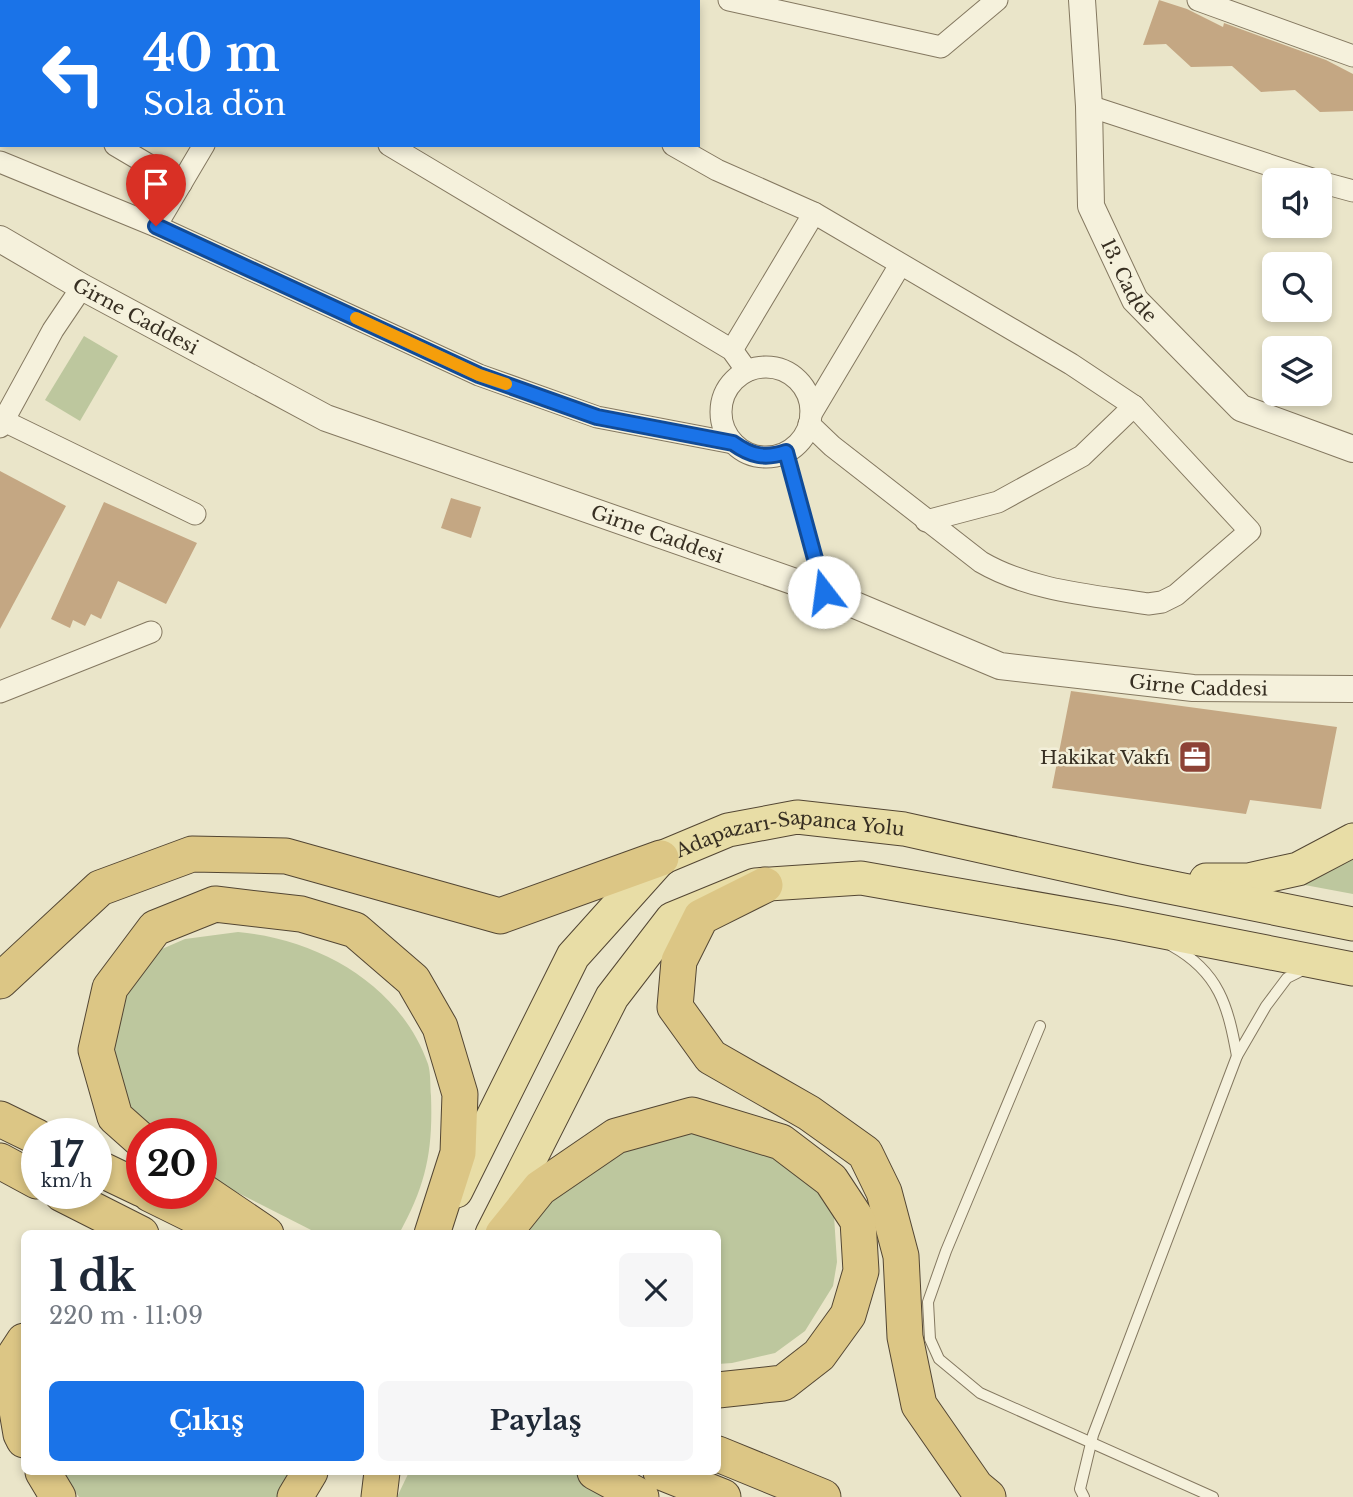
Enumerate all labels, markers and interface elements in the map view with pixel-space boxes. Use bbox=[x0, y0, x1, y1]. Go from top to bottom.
text: 40 m bbox=[143, 23, 280, 84]
icon: left bbox=[28, 28, 119, 119]
text: Sola dön bbox=[143, 84, 286, 124]
pin bbox=[126, 154, 186, 226]
icon: arrive bbox=[137, 165, 175, 203]
map controls bbox=[1262, 168, 1332, 406]
button: sound bbox=[1262, 168, 1332, 238]
street label: 13. Cadde bbox=[1096, 235, 1161, 327]
button: search bbox=[1262, 252, 1332, 322]
street label: Girne Caddesi bbox=[69, 273, 203, 360]
button: layers bbox=[1262, 336, 1332, 406]
street label: Girne Caddesi bbox=[588, 500, 727, 568]
position arrow bbox=[787, 555, 861, 629]
street label: Girne Caddesi bbox=[1128, 670, 1268, 700]
office icon: Hakikat Vakfı bbox=[1176, 738, 1214, 776]
place label: Hakikat Vakfı bbox=[1040, 746, 1171, 769]
street label: Adapazarı-Sapanca Yolu bbox=[671, 806, 906, 863]
speed limit sign: 20 bbox=[126, 1118, 217, 1209]
text: 17 bbox=[50, 1133, 83, 1176]
text: km/h bbox=[41, 1170, 92, 1192]
text: 1 dk bbox=[49, 1250, 136, 1302]
button: close bbox=[619, 1253, 693, 1327]
text: 220 m · 11:09 bbox=[49, 1302, 203, 1330]
button: Çıkış bbox=[49, 1381, 364, 1461]
button: Paylaş bbox=[378, 1381, 693, 1461]

